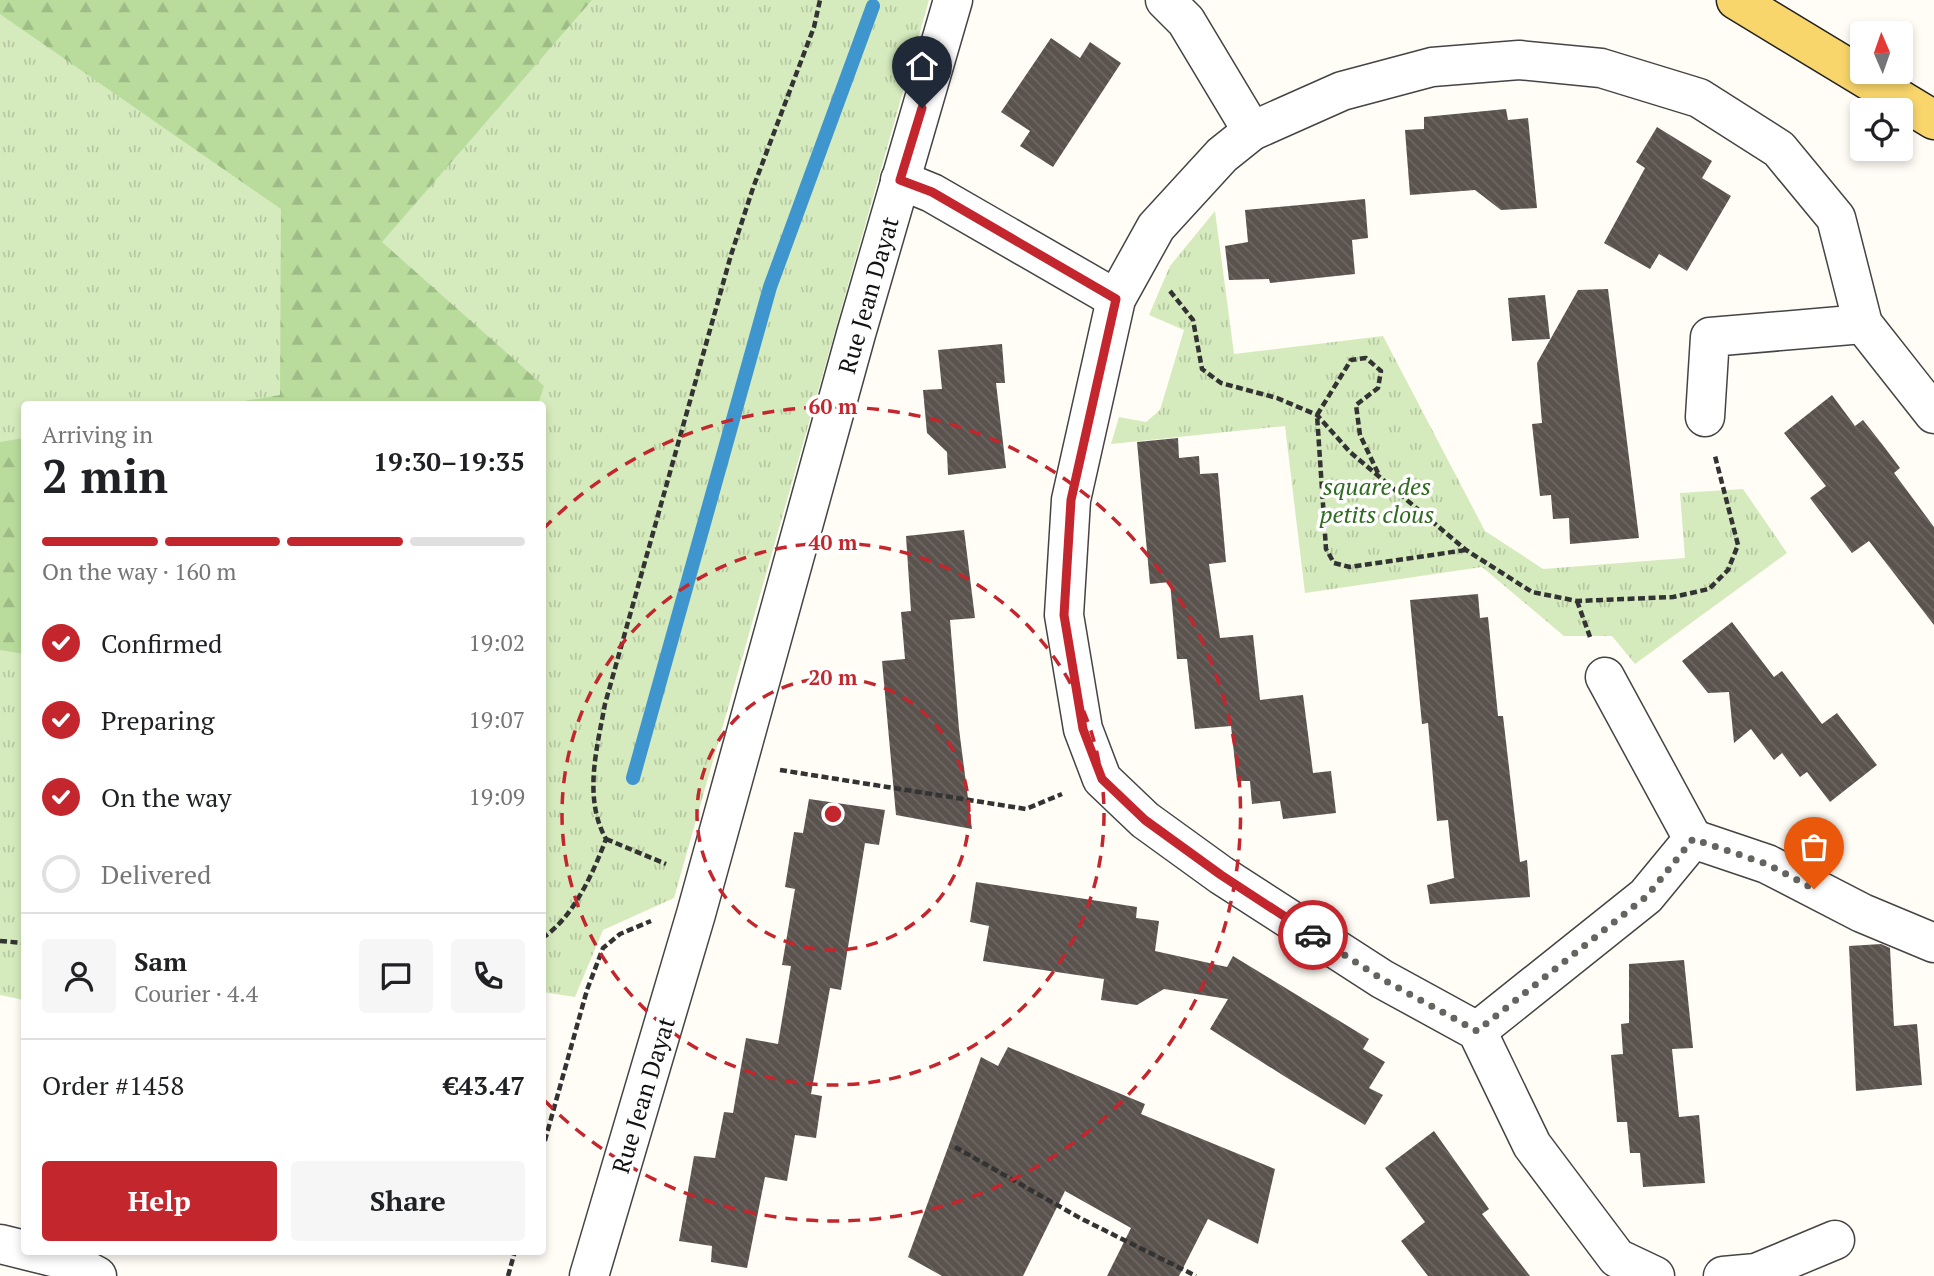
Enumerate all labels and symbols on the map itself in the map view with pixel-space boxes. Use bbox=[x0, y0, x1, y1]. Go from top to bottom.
north arrow bbox=[1850, 21, 1913, 84]
pin bbox=[892, 36, 952, 108]
street label: Rue Jean Dayat bbox=[830, 213, 906, 377]
text: 60 m bbox=[809, 392, 858, 420]
park label: square des petits clous bbox=[1320, 470, 1434, 530]
text: 40 m bbox=[809, 528, 858, 556]
text: 20 m bbox=[809, 663, 858, 691]
centre of rings bbox=[821, 802, 845, 826]
pin bbox=[1784, 817, 1844, 889]
courier bbox=[1278, 900, 1348, 970]
street label: Rue Jean Dayat bbox=[604, 1013, 682, 1177]

